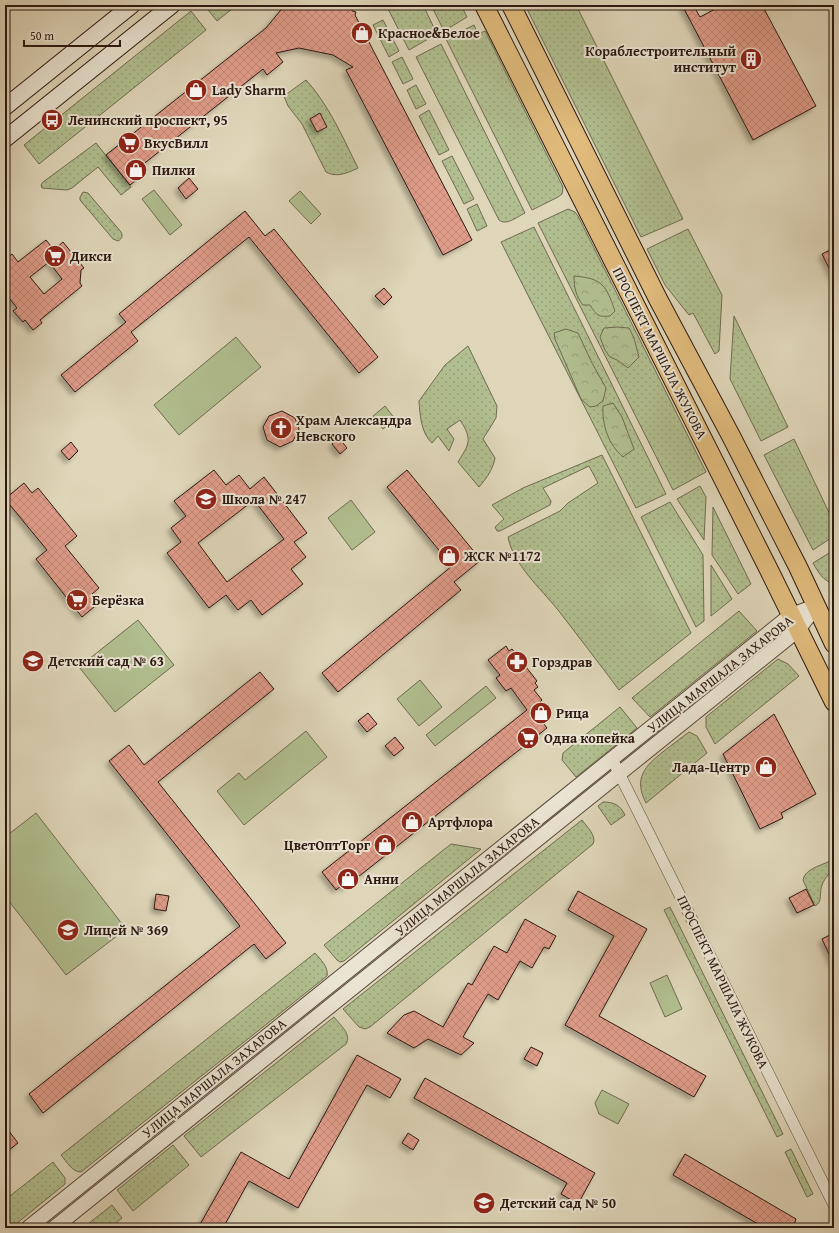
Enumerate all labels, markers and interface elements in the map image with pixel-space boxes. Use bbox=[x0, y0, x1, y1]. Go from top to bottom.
shop icon: Красное&Белое bbox=[349, 20, 375, 46]
scale bar bbox=[24, 22, 120, 48]
place label: Красное&Белое bbox=[378, 23, 480, 43]
text: 50 m bbox=[30, 27, 54, 44]
place label: Кораблестроительный институт bbox=[585, 41, 737, 77]
building icon: Кораблестроительный институт bbox=[738, 46, 764, 72]
shop icon: Lady Sharm bbox=[183, 77, 209, 103]
place label: Lady Sharm bbox=[212, 80, 286, 100]
bus stop icon: Ленинский проспект, 95 bbox=[39, 107, 65, 133]
place label: Ленинский проспект, 95 bbox=[68, 110, 228, 130]
supermarket icon: ВкусВилл bbox=[116, 130, 142, 156]
place label: ВкусВилл bbox=[144, 133, 208, 153]
shop icon: Пилки bbox=[123, 157, 149, 183]
place label: Пилки bbox=[152, 160, 195, 180]
supermarket icon: Дикси bbox=[42, 243, 68, 269]
place label: Дикси bbox=[69, 246, 112, 266]
street label: ПРОСПЕКТ МАРШАЛА ЖУКОВА bbox=[608, 264, 712, 443]
place label: Храм Александра Невского bbox=[296, 410, 413, 446]
church icon: Храм Александра Невского bbox=[268, 415, 294, 441]
school or university icon: Школа № 247 bbox=[193, 486, 219, 512]
place label: Школа № 247 bbox=[222, 489, 307, 509]
shop icon: ЖСК №1172 bbox=[436, 543, 462, 569]
place label: ЖСК №1172 bbox=[463, 546, 541, 566]
supermarket icon: Берёзка bbox=[64, 587, 90, 613]
place label: Берёзка bbox=[92, 590, 145, 610]
street label: УЛИЦА МАРШАЛА ЗАХАРОВА bbox=[643, 610, 798, 737]
school or university icon: Детский сад № 63 bbox=[20, 648, 46, 674]
pharmacy icon: Горздрав bbox=[504, 649, 530, 675]
place label: Детский сад № 63 bbox=[47, 651, 164, 671]
place label: Горздрав bbox=[532, 652, 592, 672]
shop icon: Рица bbox=[528, 700, 554, 726]
place label: Рица bbox=[556, 703, 590, 723]
supermarket icon: Одна копейка bbox=[515, 725, 541, 751]
place label: Одна копейка bbox=[544, 728, 636, 748]
shop icon: Лада-Центр bbox=[753, 754, 779, 780]
place label: Лада-Центр bbox=[672, 757, 750, 777]
shop icon: Артфлора bbox=[399, 809, 425, 835]
street label: УЛИЦА МАРШАЛА ЗАХАРОВА bbox=[391, 811, 544, 941]
place label: Артфлора bbox=[428, 812, 494, 832]
shop icon: ЦветОптТорг bbox=[372, 832, 398, 858]
place label: ЦветОптТорг bbox=[284, 835, 371, 855]
shop icon: Анни bbox=[335, 866, 361, 892]
place label: Анни bbox=[364, 869, 399, 889]
street label: ПРОСПЕКТ МАРШАЛА ЖУКОВА bbox=[672, 892, 774, 1072]
school or university icon: Лицей № 369 bbox=[55, 917, 81, 943]
place label: Лицей № 369 bbox=[84, 920, 168, 940]
street label: УЛИЦА МАРШАЛА ЗАХАРОВА bbox=[138, 1013, 291, 1143]
school or university icon: Детский сад № 50 bbox=[471, 1190, 497, 1216]
place label: Детский сад № 50 bbox=[499, 1193, 616, 1213]

